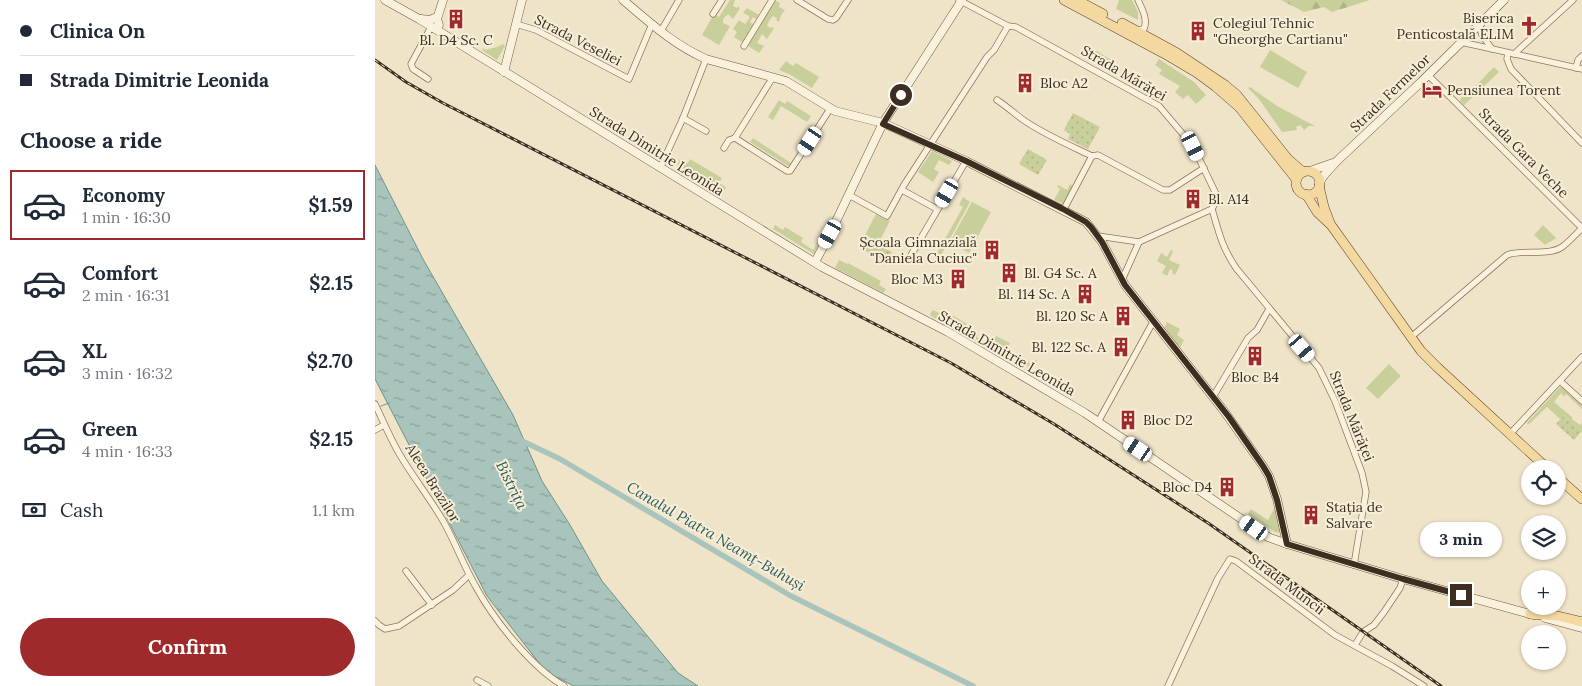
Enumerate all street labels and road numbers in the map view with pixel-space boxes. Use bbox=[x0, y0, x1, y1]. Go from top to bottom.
street label: Strada Veseliei bbox=[531, 10, 625, 70]
street label: Strada Mărăței bbox=[1078, 41, 1170, 105]
street label: Strada Fermelor bbox=[1346, 50, 1434, 136]
street label: Strada Dimitrie Leonida bbox=[586, 102, 728, 200]
street label: Strada Gara Veche bbox=[1475, 104, 1573, 202]
street label: Strada Dimitrie Leonida bbox=[935, 306, 1079, 400]
street label: Strada Mărăței bbox=[1326, 368, 1378, 464]
street label: Aleea Brazilor bbox=[401, 439, 464, 526]
street label: Strada Muncii bbox=[1245, 549, 1329, 619]

